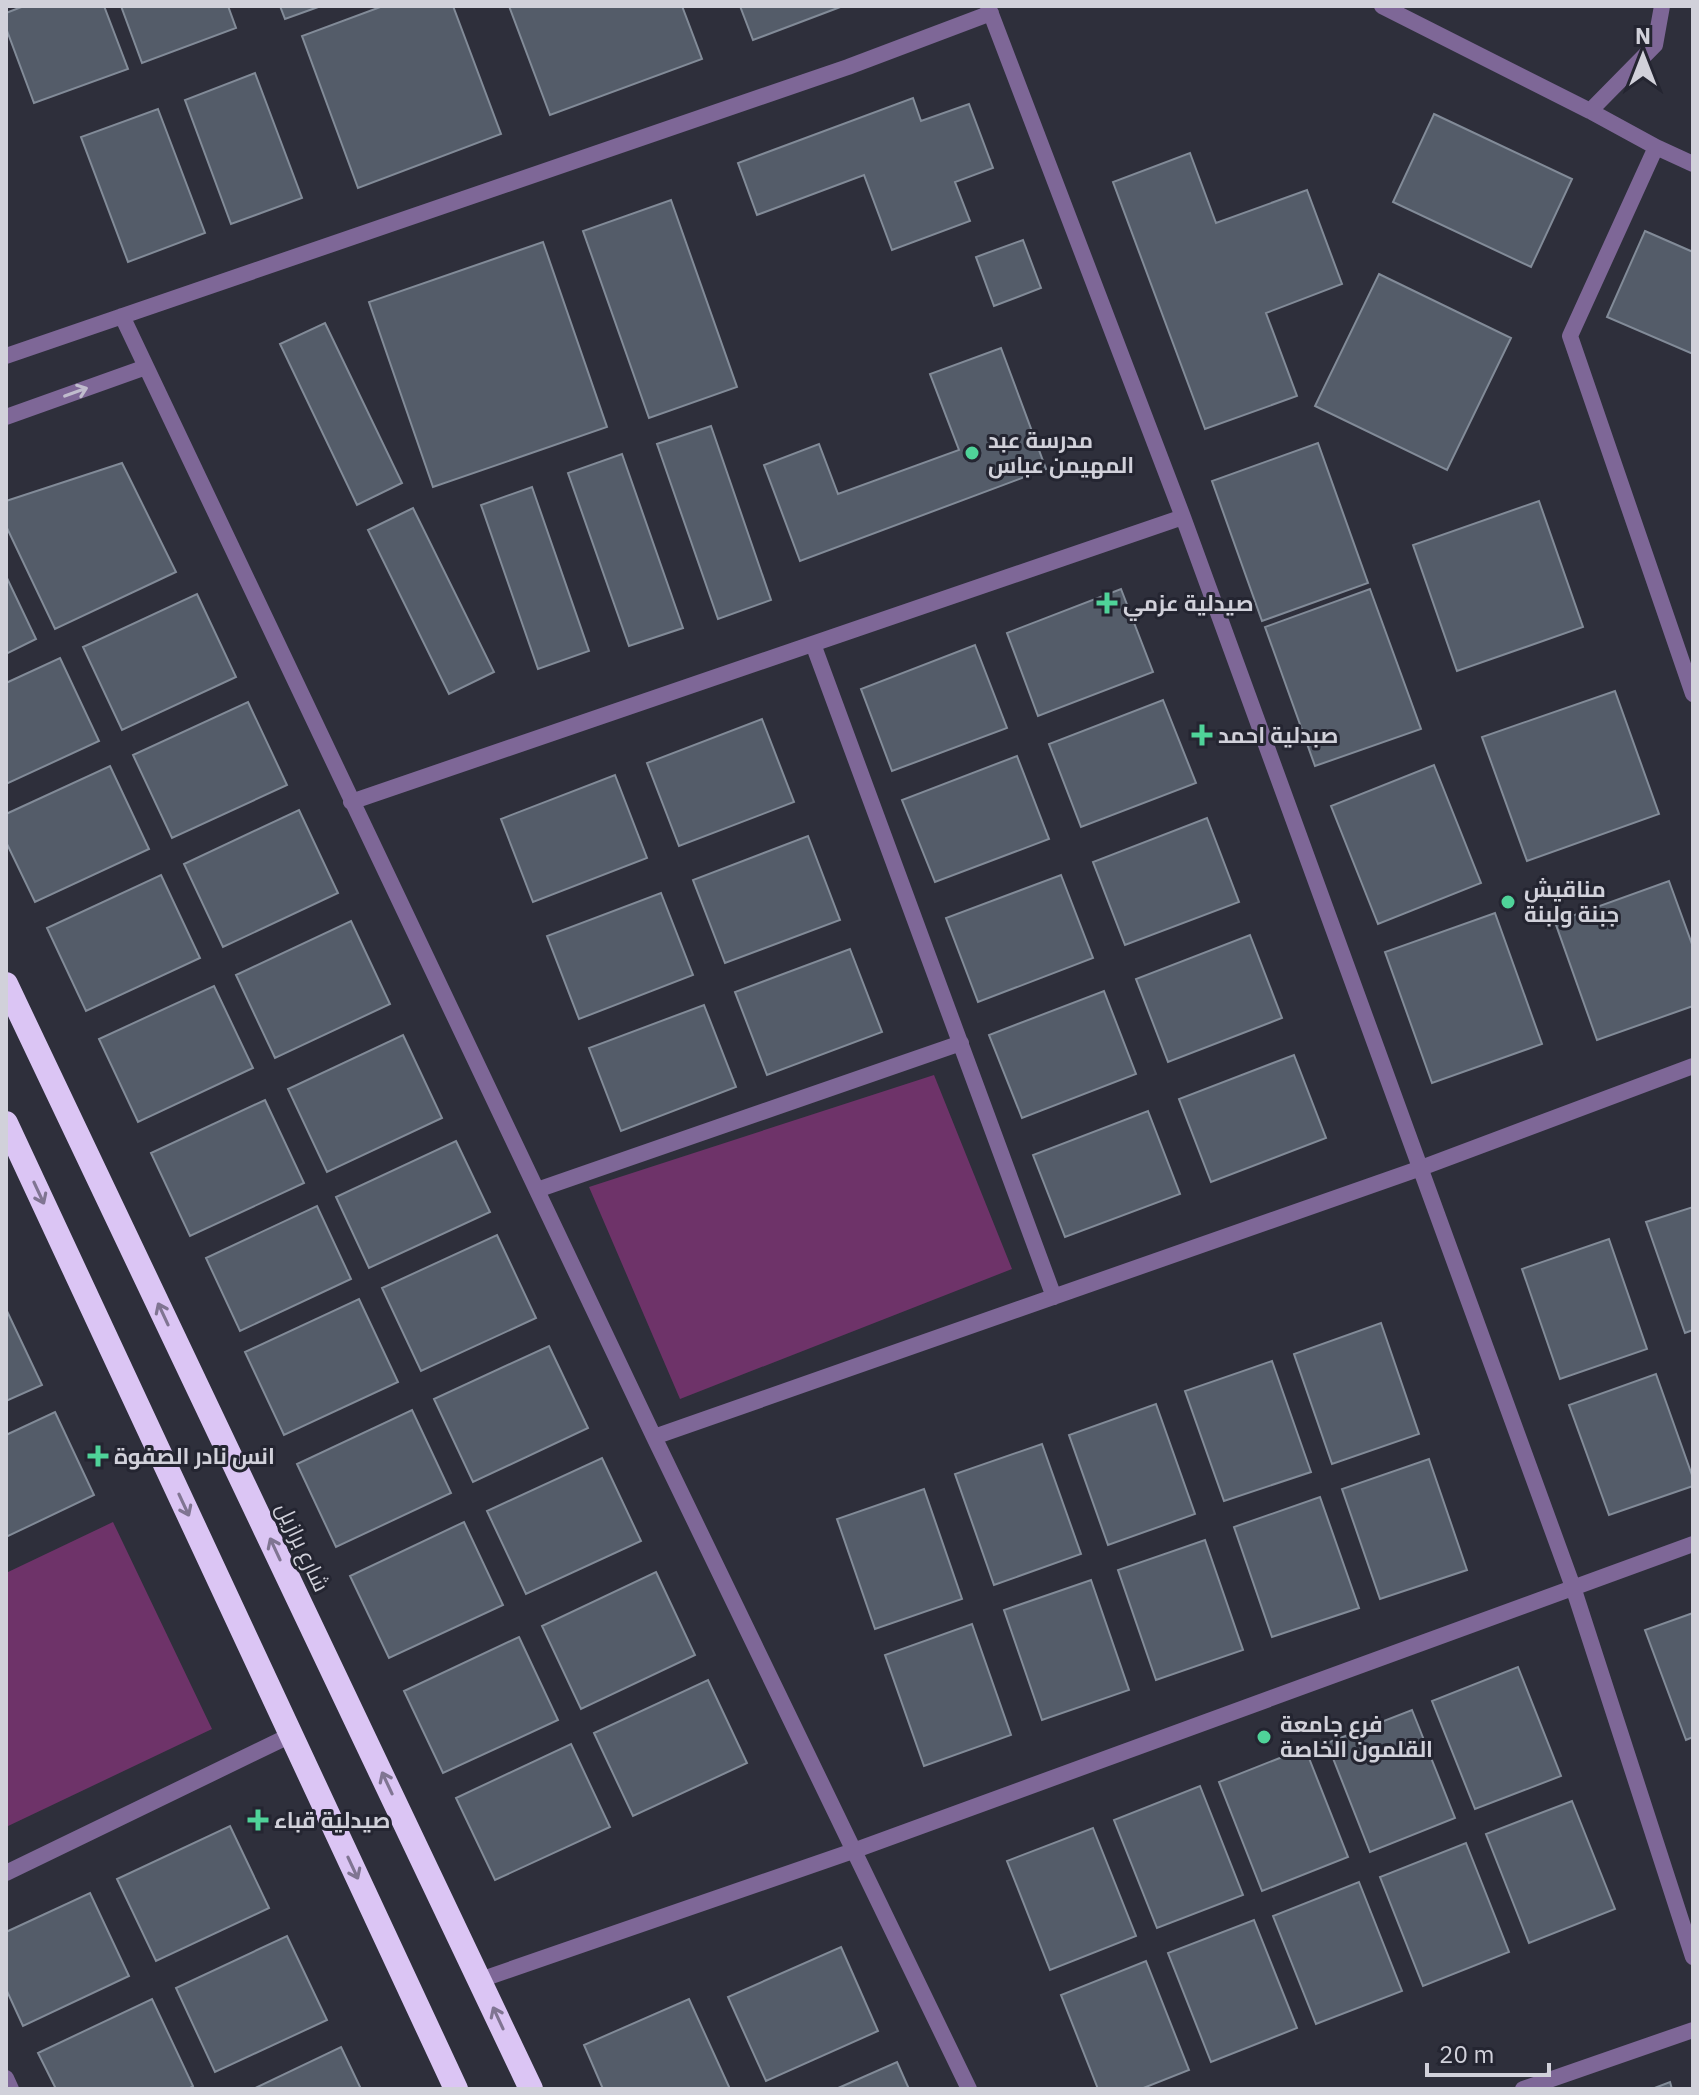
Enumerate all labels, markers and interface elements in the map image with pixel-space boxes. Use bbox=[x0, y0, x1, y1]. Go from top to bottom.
north arrow bbox=[1603, 16, 1683, 96]
text: N bbox=[1635, 21, 1651, 50]
one-way arrow bbox=[63, 384, 88, 398]
place label: مدرسة عبد المهيمن عباس bbox=[988, 425, 1134, 479]
marker: مدرسة عبد المهيمن عباس bbox=[963, 444, 981, 462]
place label: صيدلية عزمي bbox=[1123, 588, 1254, 621]
marker: صيدلية عزمي bbox=[1098, 594, 1116, 612]
place label: صبدلية احمد bbox=[1218, 720, 1338, 749]
marker: صبدلية احمد bbox=[1193, 726, 1211, 744]
place label: مناقيش جبنة ولبنة bbox=[1524, 874, 1619, 928]
marker: مناقيش جبنة ولبنة bbox=[1499, 893, 1517, 911]
one-way arrow bbox=[32, 1181, 47, 1205]
one-way arrow bbox=[155, 1302, 170, 1326]
place label: انس نادر الصفوة bbox=[114, 1441, 275, 1470]
marker: انس نادر الصفوة bbox=[89, 1447, 107, 1465]
one-way arrow bbox=[177, 1493, 192, 1517]
street label: شارع برازيل bbox=[269, 1498, 337, 1596]
one-way arrow bbox=[267, 1537, 282, 1561]
place label: فرع جامعة القلمون الخاصة bbox=[1280, 1709, 1433, 1763]
marker: فرع جامعة القلمون الخاصة bbox=[1255, 1728, 1273, 1746]
one-way arrow bbox=[379, 1772, 394, 1796]
place label: صيدلية قباء bbox=[274, 1805, 390, 1834]
marker: صيدلية قباء bbox=[249, 1811, 267, 1829]
one-way arrow bbox=[346, 1856, 361, 1880]
one-way arrow bbox=[490, 2007, 505, 2031]
scale bar bbox=[1427, 2027, 1549, 2077]
text: 20 m bbox=[1439, 2038, 1494, 2070]

